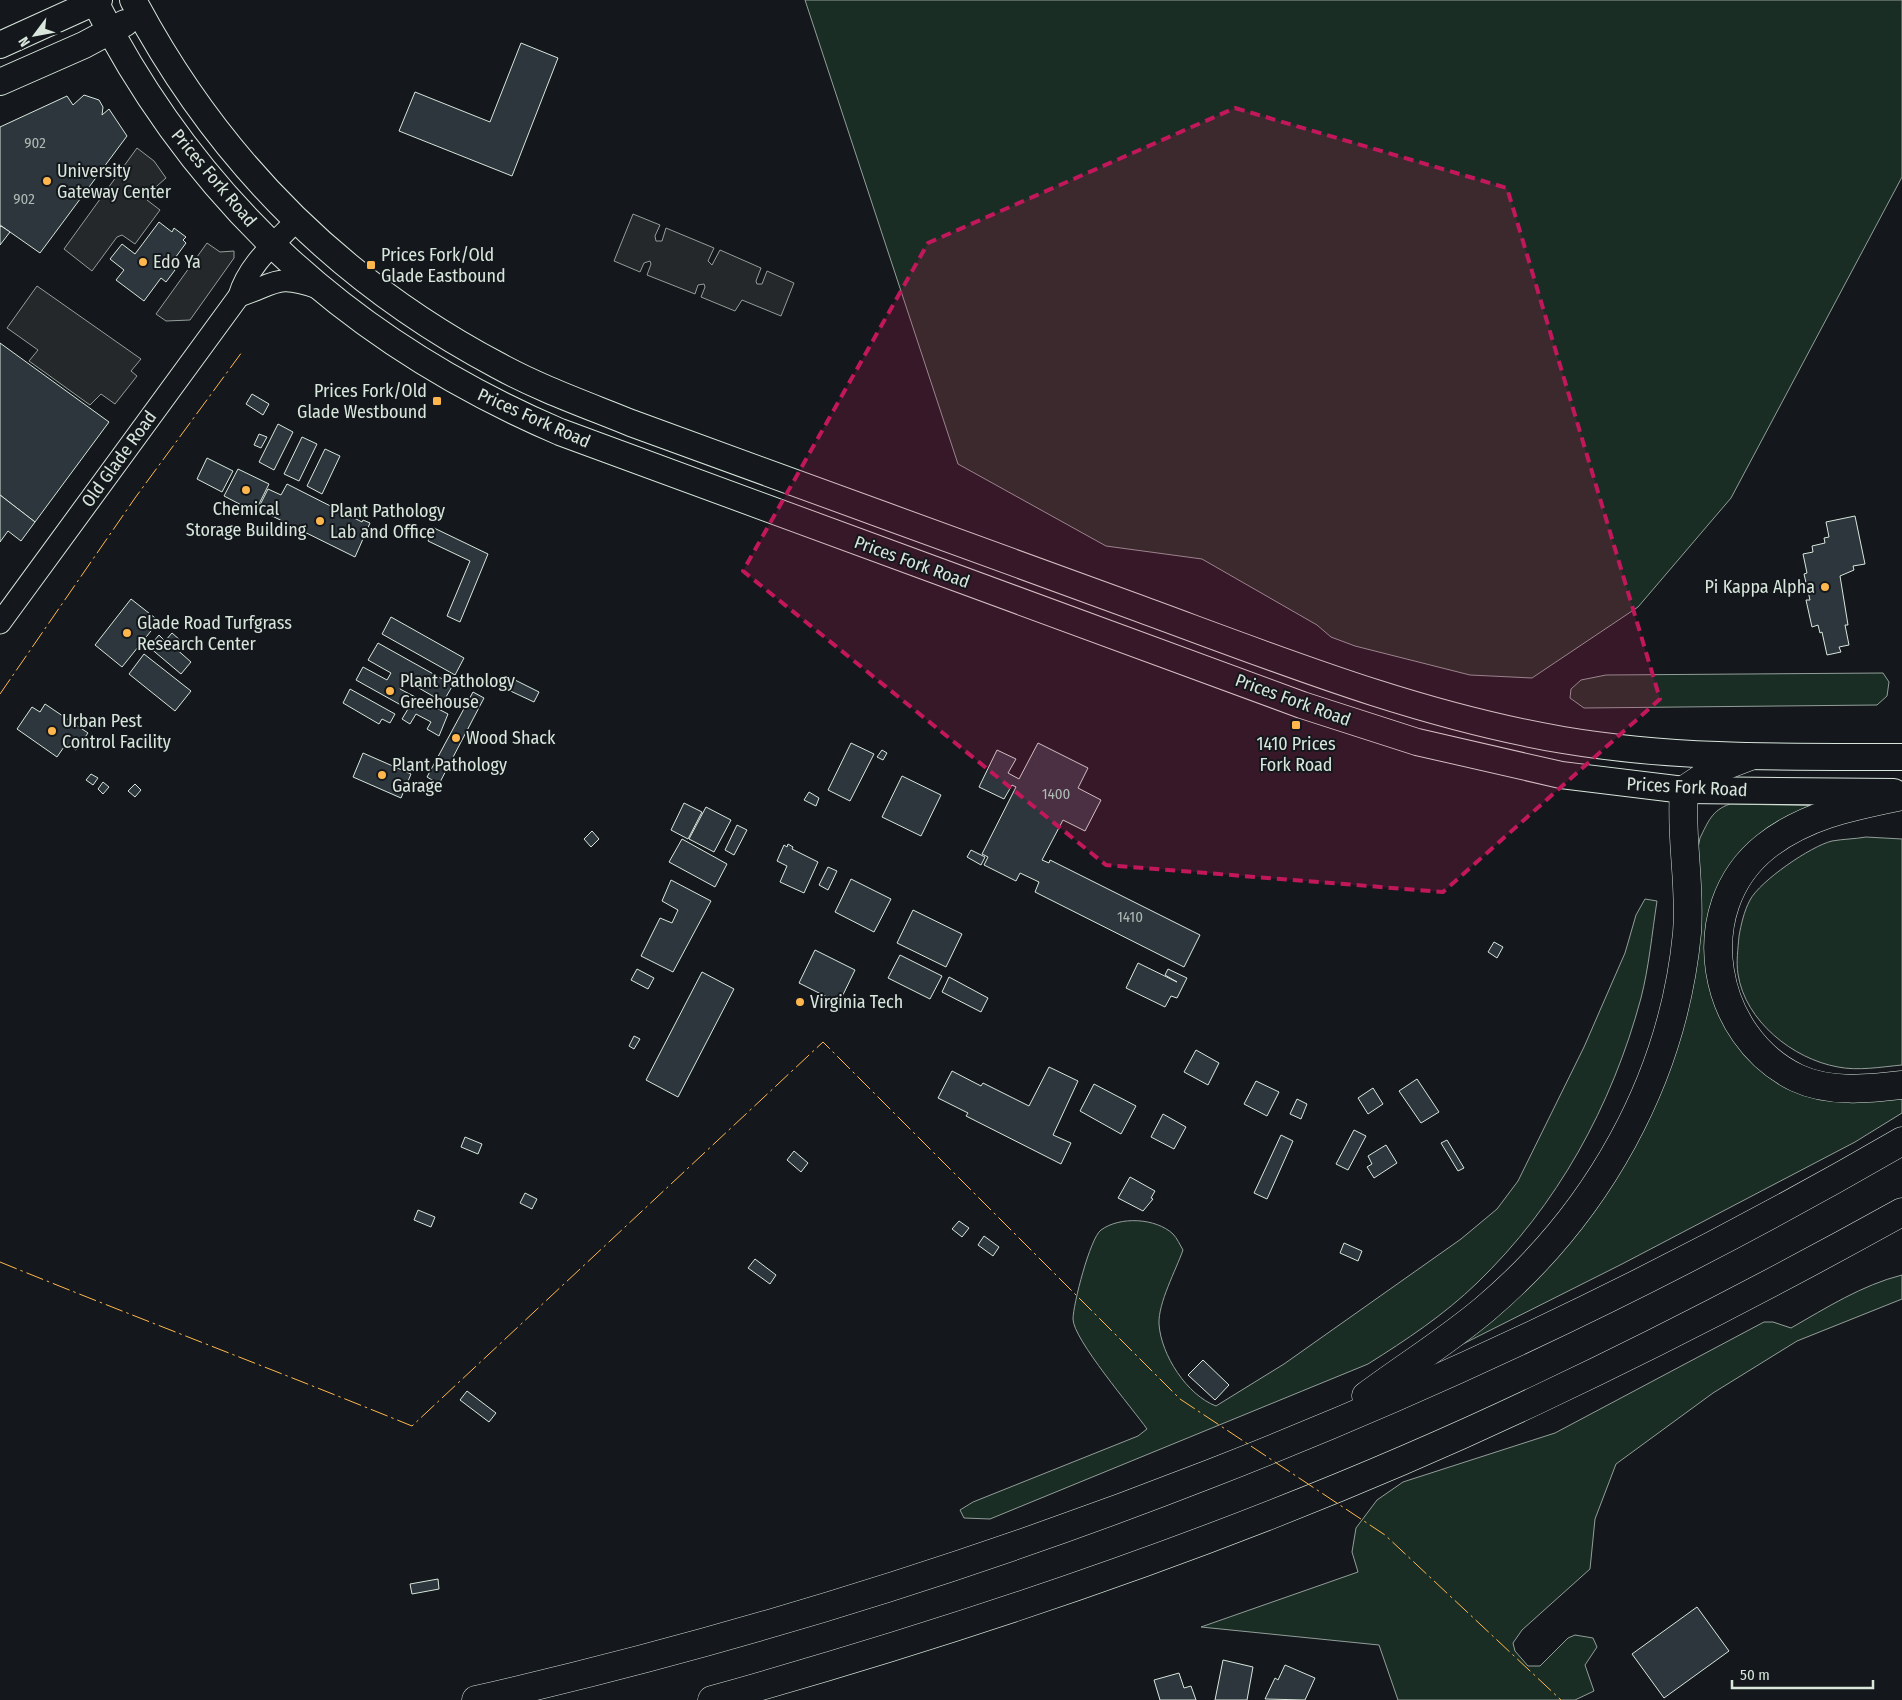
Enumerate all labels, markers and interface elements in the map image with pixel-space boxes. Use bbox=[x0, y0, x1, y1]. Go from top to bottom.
north arrow bbox=[10, 10, 60, 60]
text: N bbox=[15, 34, 34, 50]
street label: Prices Fork Road bbox=[167, 125, 261, 231]
house number: 902 bbox=[24, 134, 46, 152]
place label: University Gateway Center bbox=[57, 160, 172, 203]
marker: University Gateway Center bbox=[41, 175, 53, 187]
house number: 902 bbox=[13, 190, 35, 208]
place label: Prices Fork/Old Glade Eastbound bbox=[381, 244, 506, 287]
place label: Edo Ya bbox=[153, 251, 201, 273]
marker: Edo Ya bbox=[137, 256, 149, 268]
marker: Prices Fork/Old Glade Eastbound bbox=[365, 259, 377, 271]
place label: Prices Fork/Old Glade Westbound bbox=[297, 380, 427, 423]
street label: Prices Fork Road bbox=[474, 383, 594, 453]
marker: Prices Fork/Old Glade Westbound bbox=[431, 395, 443, 407]
street label: Old Glade Road bbox=[77, 407, 161, 511]
marker: Chemical Storage Building bbox=[240, 484, 252, 496]
place label: Chemical Storage Building bbox=[186, 498, 307, 541]
place label: Plant Pathology Lab and Office bbox=[330, 500, 445, 543]
marker: Plant Pathology Lab and Office bbox=[314, 515, 326, 527]
street label: Prices Fork Road bbox=[851, 531, 973, 593]
place label: Pi Kappa Alpha bbox=[1704, 576, 1815, 598]
marker: Pi Kappa Alpha bbox=[1819, 581, 1831, 593]
place label: Glade Road Turfgrass Research Center bbox=[137, 612, 292, 655]
marker: Glade Road Turfgrass Research Center bbox=[121, 627, 133, 639]
street label: Prices Fork Road bbox=[1232, 669, 1354, 731]
place label: Plant Pathology Greehouse bbox=[400, 670, 515, 713]
marker: Plant Pathology Greehouse bbox=[384, 685, 396, 697]
place label: Urban Pest Control Facility bbox=[62, 710, 171, 753]
marker: 1410 Prices Fork Road bbox=[1290, 719, 1302, 731]
marker: Urban Pest Control Facility bbox=[46, 725, 58, 737]
place label: Wood Shack bbox=[466, 727, 556, 749]
marker: Wood Shack bbox=[450, 732, 462, 744]
place label: 1410 Prices Fork Road bbox=[1256, 733, 1336, 776]
place label: Plant Pathology Garage bbox=[392, 754, 507, 797]
marker: Plant Pathology Garage bbox=[376, 769, 388, 781]
street label: Prices Fork Road bbox=[1626, 773, 1748, 801]
house number: 1400 bbox=[1042, 785, 1070, 803]
house number: 1410 bbox=[1117, 908, 1143, 926]
place label: Virginia Tech bbox=[810, 991, 903, 1013]
marker: Virginia Tech bbox=[794, 996, 806, 1008]
scale bar bbox=[1732, 1658, 1873, 1690]
text: 50 m bbox=[1740, 1666, 1770, 1684]

